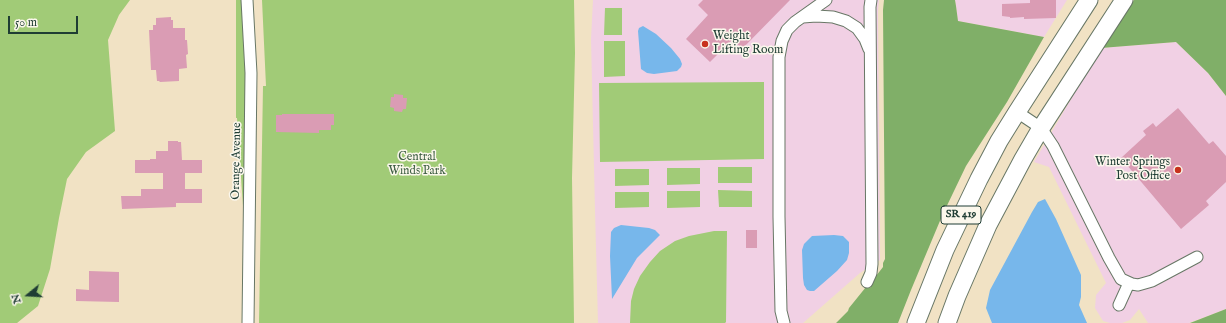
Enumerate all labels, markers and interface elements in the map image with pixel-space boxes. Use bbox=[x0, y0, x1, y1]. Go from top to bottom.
scale bar bbox=[10, 8, 80, 34]
text: 50 m bbox=[15, 15, 37, 30]
place label: Weight Lifting Room bbox=[713, 30, 783, 58]
marker: Weight Lifting Room bbox=[700, 39, 710, 49]
street label: Orange Avenue bbox=[229, 122, 245, 200]
park label: Central Winds Park bbox=[388, 151, 446, 179]
place label: Winter Springs Post Office bbox=[1095, 156, 1170, 184]
marker: Winter Springs Post Office bbox=[1173, 165, 1183, 175]
road number: SR 419 bbox=[941, 206, 981, 224]
north arrow bbox=[8, 275, 48, 315]
text: N bbox=[8, 292, 25, 305]

